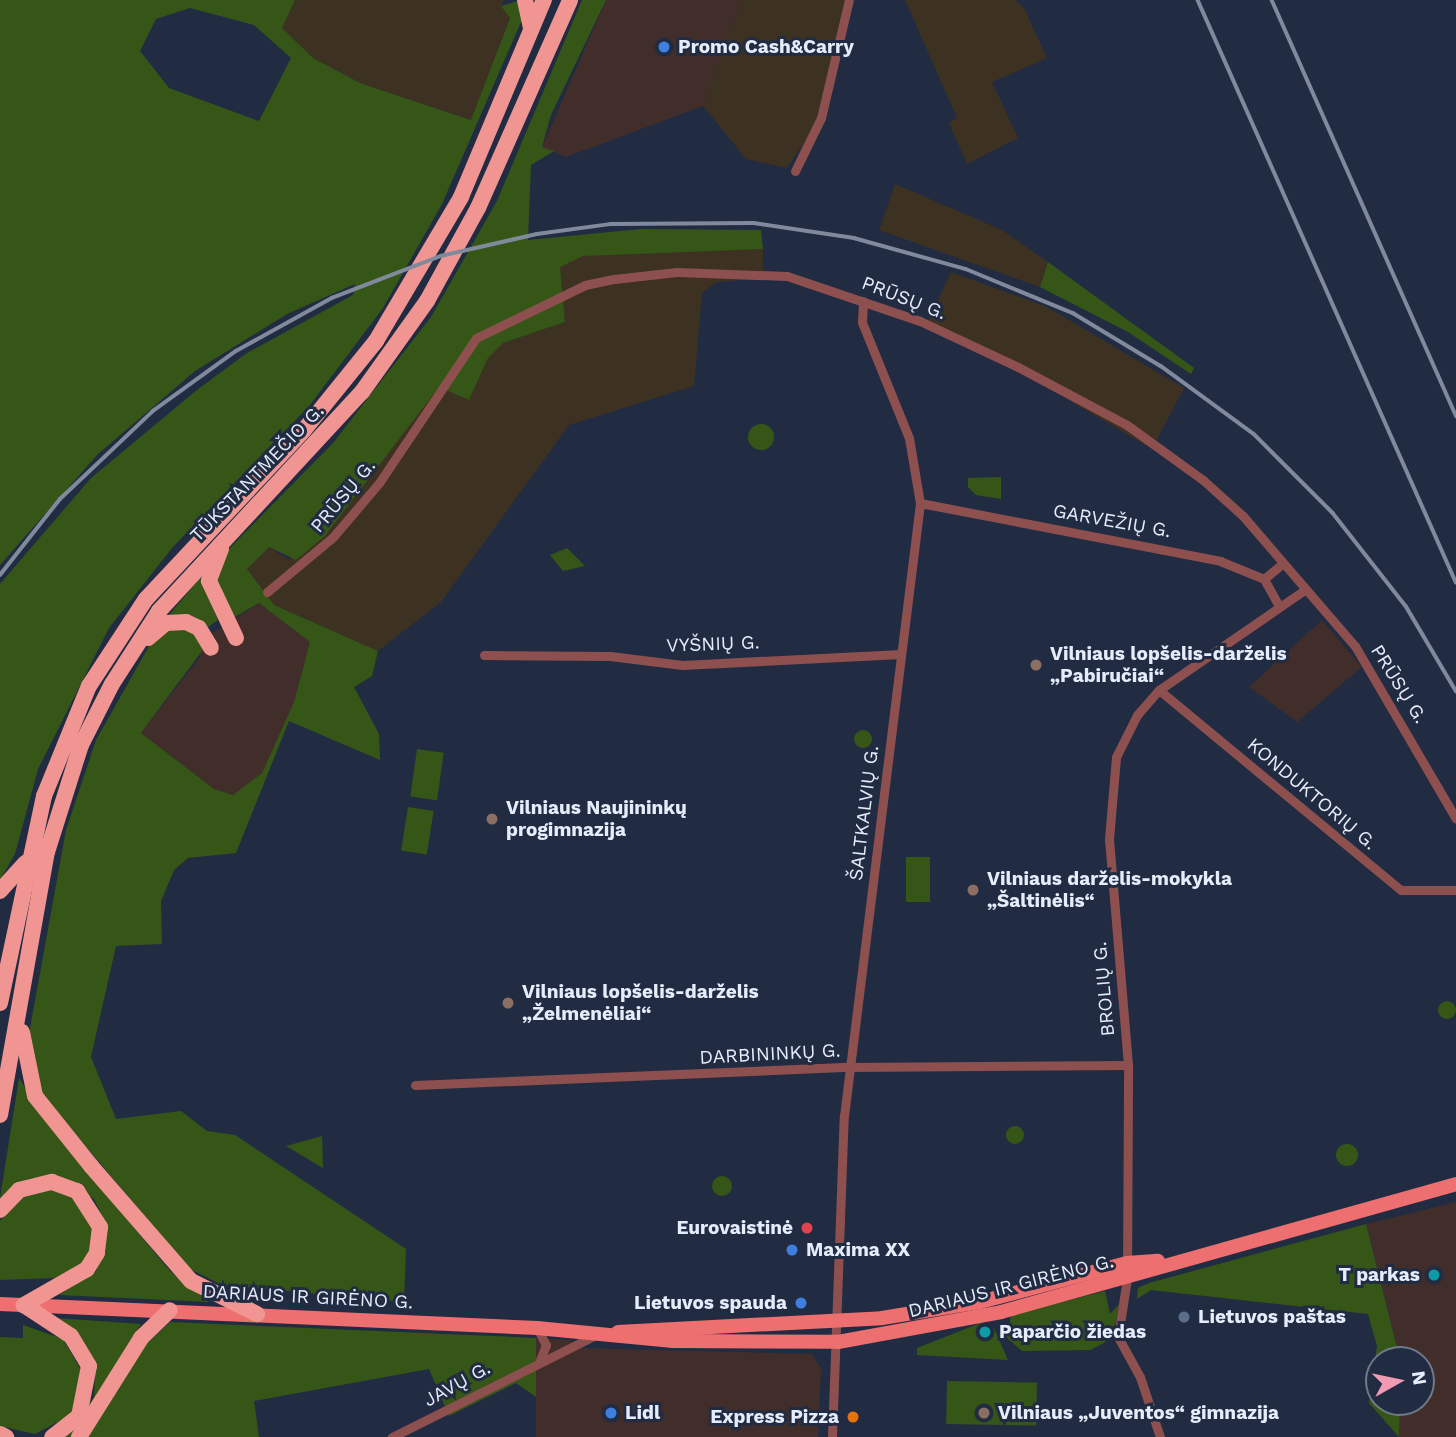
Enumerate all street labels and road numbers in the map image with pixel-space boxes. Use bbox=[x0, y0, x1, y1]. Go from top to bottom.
street label: PRŪSŲ G. bbox=[859, 271, 949, 325]
street label: TŪKSTANTMEČIO G. bbox=[185, 399, 329, 547]
street label: PRŪSŲ G. bbox=[306, 455, 380, 537]
street label: GARVEŽIŲ G. bbox=[1051, 499, 1173, 543]
street label: VYŠNIŲ G. bbox=[666, 631, 760, 657]
street label: PRŪSŲ G. bbox=[1366, 640, 1432, 728]
street label: KONDUKTORIŲ G. bbox=[1243, 733, 1381, 855]
street label: ŠALTKALVIŲ G. bbox=[844, 744, 884, 882]
street label: BROLIŲ G. bbox=[1089, 941, 1119, 1037]
street label: DARBININKŲ G. bbox=[699, 1039, 841, 1069]
street label: DARIAUS IR GIRĖNO G. bbox=[906, 1249, 1116, 1323]
street label: DARIAUS IR GIRĖNO G. bbox=[202, 1280, 414, 1314]
street label: JAVŲ G. bbox=[420, 1356, 494, 1412]

